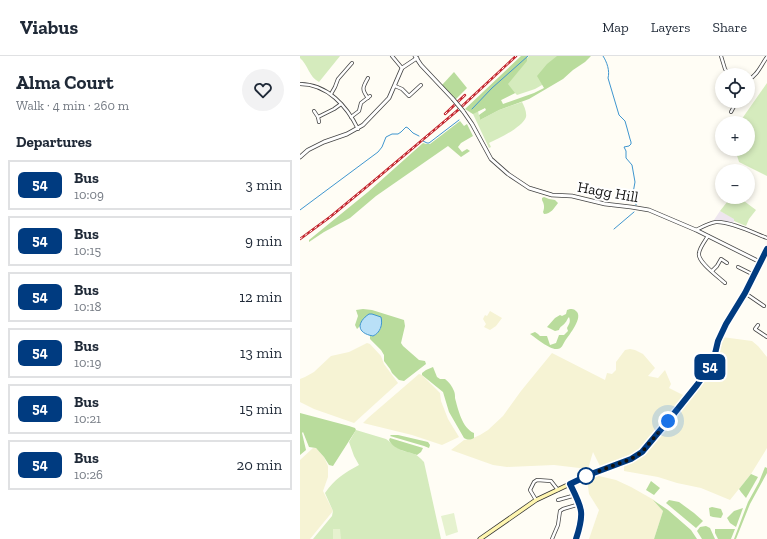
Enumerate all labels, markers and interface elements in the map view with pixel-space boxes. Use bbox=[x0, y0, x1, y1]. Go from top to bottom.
text: Viabus bbox=[20, 16, 78, 39]
text: Map bbox=[602, 19, 629, 36]
text: Layers bbox=[651, 19, 690, 36]
text: Share bbox=[712, 19, 747, 36]
map controls bbox=[715, 68, 755, 204]
button: locate bbox=[715, 68, 755, 108]
button: heart bbox=[242, 69, 284, 111]
text: Alma Court bbox=[16, 71, 114, 94]
text: Walk · 4 min · 260 m bbox=[16, 98, 129, 113]
button: + bbox=[715, 116, 755, 156]
text: Departures bbox=[16, 133, 92, 151]
button: − bbox=[715, 164, 755, 204]
text: Bus bbox=[74, 169, 99, 187]
text: 54 bbox=[32, 176, 48, 193]
text: 3 min bbox=[246, 176, 282, 194]
street label: Hagg Hill bbox=[576, 178, 640, 206]
text: 10:09 bbox=[74, 187, 104, 202]
text: Bus bbox=[74, 225, 99, 243]
text: 54 bbox=[32, 232, 48, 249]
text: 9 min bbox=[245, 232, 282, 250]
text: 10:15 bbox=[74, 243, 101, 258]
text: Bus bbox=[74, 281, 99, 299]
text: 54 bbox=[32, 288, 48, 305]
text: 12 min bbox=[239, 288, 282, 306]
text: 10:18 bbox=[74, 299, 101, 314]
text: Bus bbox=[74, 337, 99, 355]
text: 54 bbox=[32, 344, 48, 361]
text: 13 min bbox=[240, 344, 282, 362]
line badge: 54 bbox=[692, 354, 728, 380]
text: 10:19 bbox=[74, 355, 101, 370]
text: 54 bbox=[702, 358, 718, 375]
text: Bus bbox=[74, 393, 99, 411]
text: 54 bbox=[32, 400, 48, 417]
text: 15 min bbox=[239, 400, 282, 418]
text: 10:21 bbox=[74, 411, 101, 426]
your location bbox=[658, 411, 678, 431]
text: Bus bbox=[74, 449, 99, 467]
text: 54 bbox=[32, 456, 48, 473]
text: 20 min bbox=[236, 456, 282, 474]
text: 10:26 bbox=[74, 467, 103, 482]
unlabelled marker bbox=[577, 467, 595, 485]

